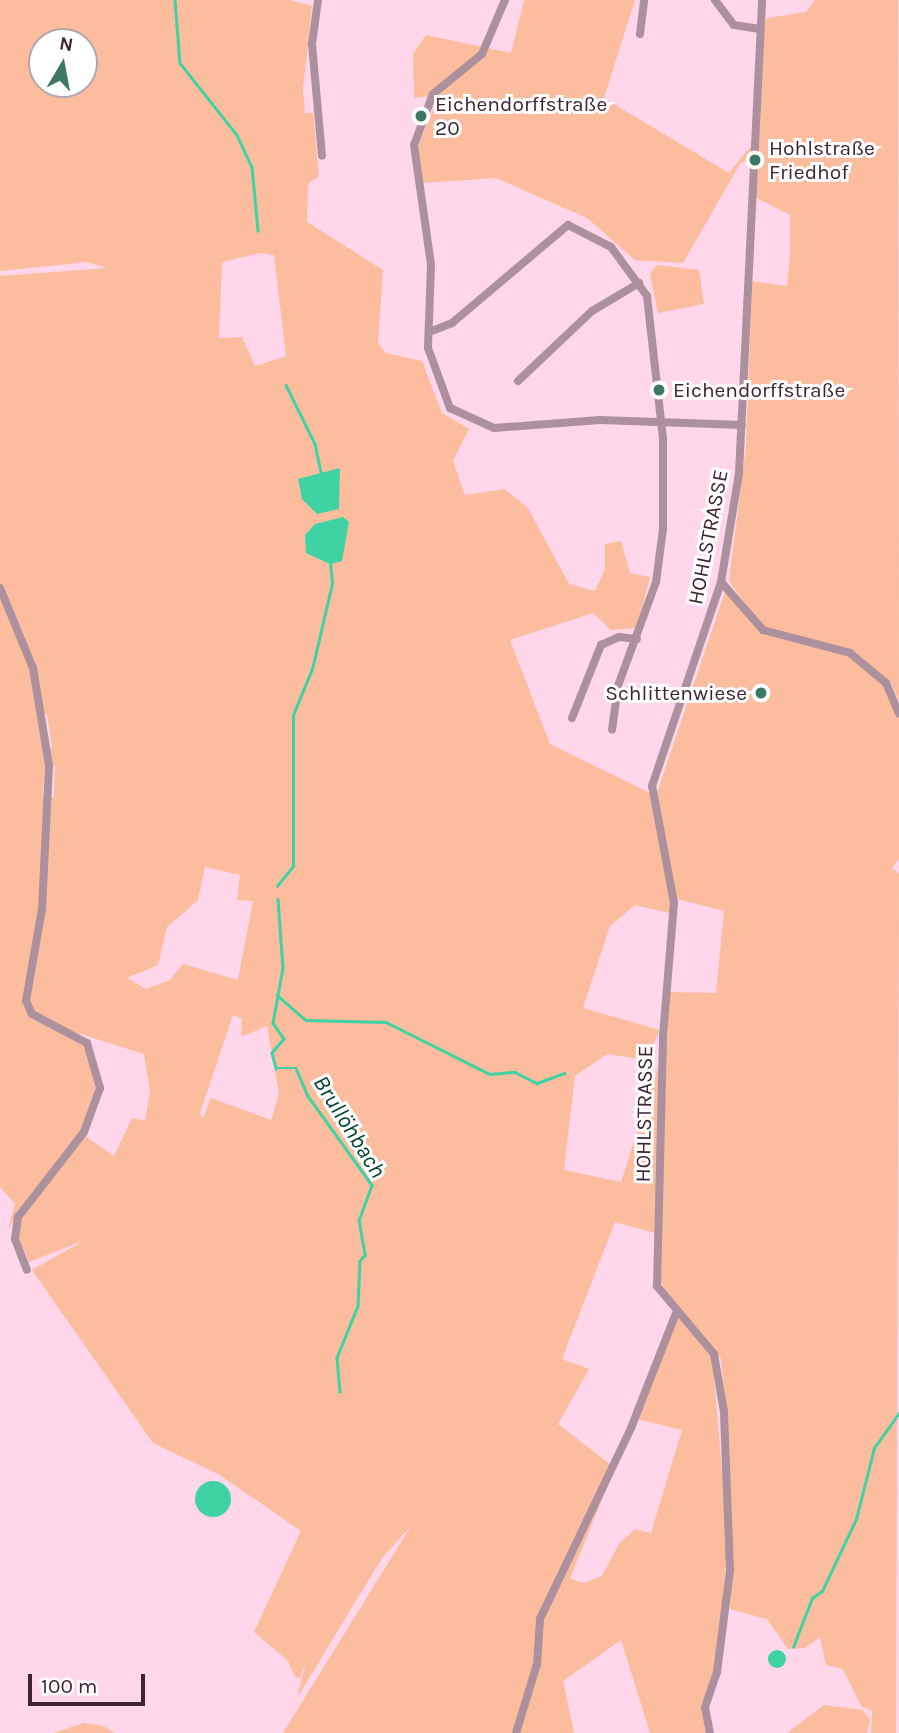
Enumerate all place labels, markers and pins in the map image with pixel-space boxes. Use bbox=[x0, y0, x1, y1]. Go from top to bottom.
place label: Eichendorffstraße 20 bbox=[435, 91, 607, 141]
marker: Eichendorffstraße 20 bbox=[413, 108, 429, 124]
place label: Hohlstraße Friedhof bbox=[769, 135, 875, 185]
marker: Hohlstraße Friedhof bbox=[747, 152, 763, 168]
place label: Eichendorffstraße bbox=[673, 377, 845, 403]
marker: Eichendorffstraße bbox=[651, 382, 667, 398]
place label: Schlittenwiese bbox=[605, 680, 747, 706]
marker: Schlittenwiese bbox=[753, 685, 769, 701]

